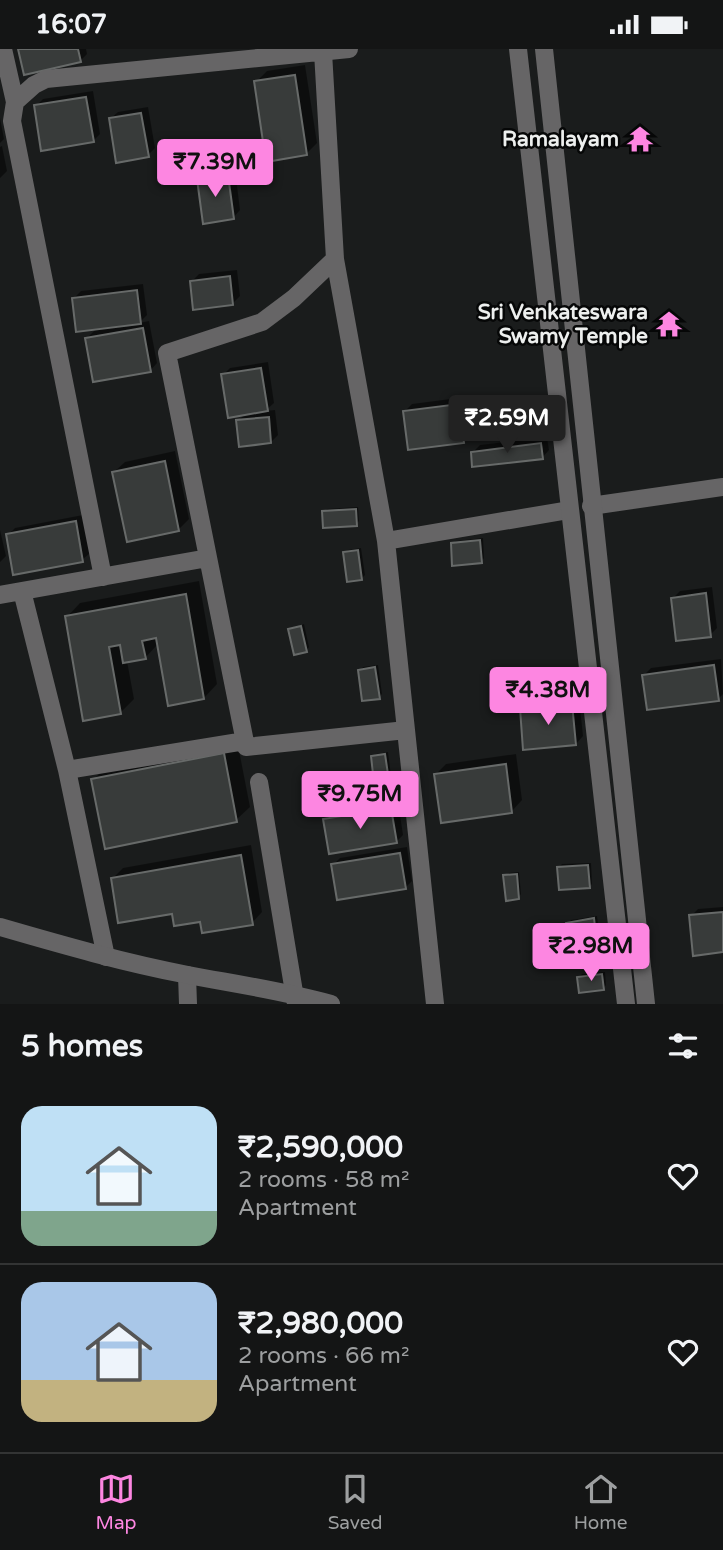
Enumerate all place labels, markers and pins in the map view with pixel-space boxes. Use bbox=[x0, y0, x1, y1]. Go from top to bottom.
temple icon: Ramalayam bbox=[625, 124, 655, 154]
place label: Ramalayam bbox=[502, 127, 619, 152]
pin: ₹7.39M bbox=[158, 139, 272, 199]
place label: Sri Venkateswara Swamy Temple bbox=[478, 300, 648, 349]
temple icon: Sri Venkateswara Swamy Temple bbox=[654, 309, 684, 339]
pin: ₹2.59M bbox=[450, 395, 564, 455]
pin: ₹4.38M bbox=[491, 667, 605, 727]
pin: ₹9.75M bbox=[303, 771, 417, 831]
pin: ₹2.98M bbox=[534, 923, 648, 983]

